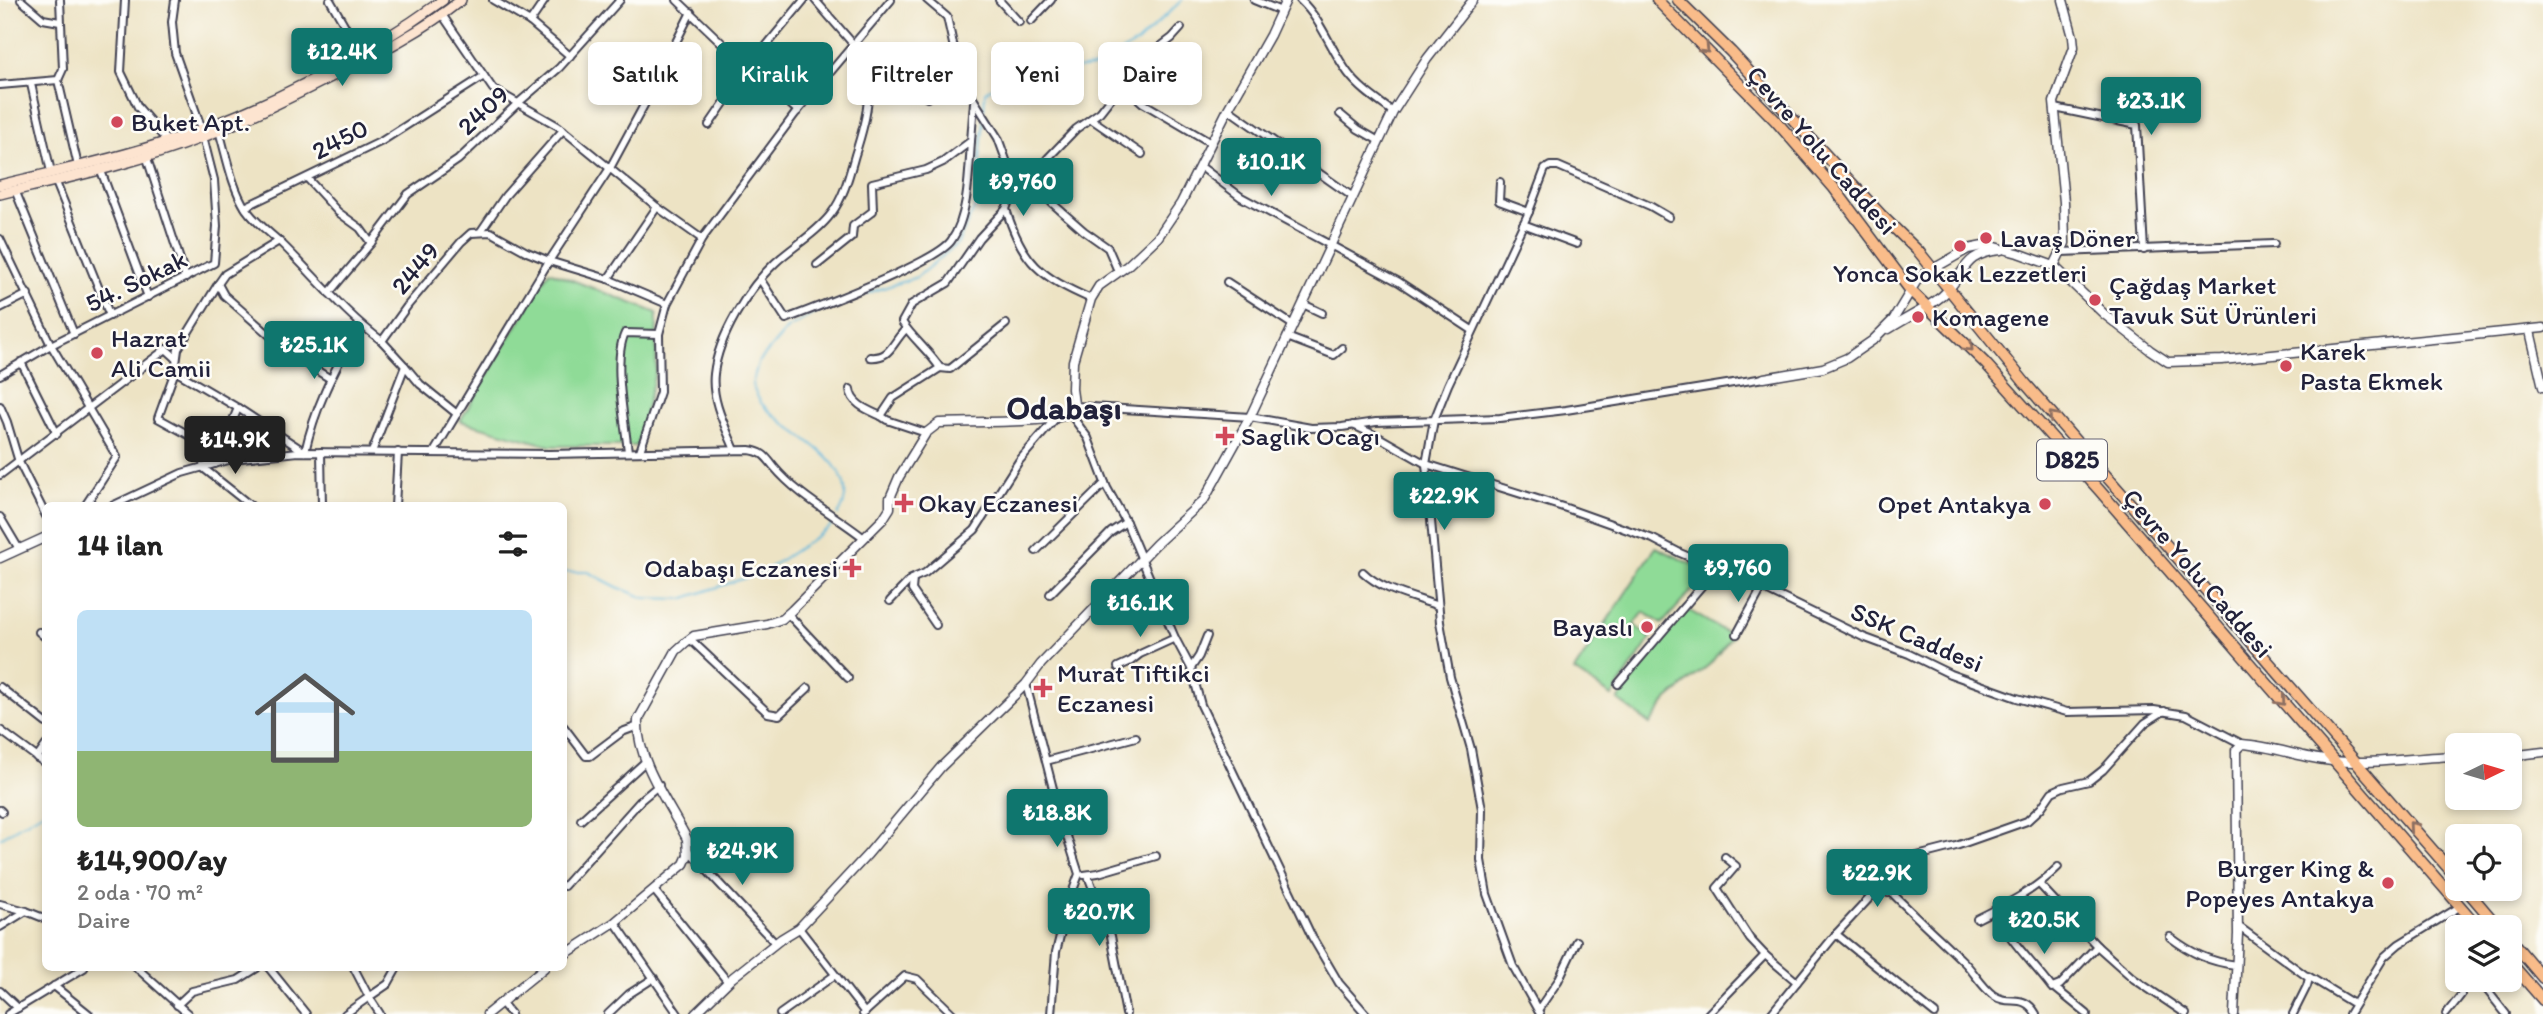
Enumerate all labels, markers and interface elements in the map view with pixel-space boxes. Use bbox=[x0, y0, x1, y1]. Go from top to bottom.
pin: ₺12.4K bbox=[285, 28, 399, 88]
text: ₺12.4K bbox=[307, 37, 377, 65]
one-way arrow bbox=[1696, 40, 1709, 53]
chip: Satılık bbox=[588, 42, 702, 105]
chip: Kiralık bbox=[716, 42, 833, 105]
chip: Filtreler bbox=[847, 42, 977, 105]
chip: Yeni bbox=[991, 42, 1084, 105]
chip: Daire bbox=[1098, 42, 1202, 105]
street label: Çevre Yolu Caddesi bbox=[1740, 59, 1904, 241]
street label: 2409 bbox=[451, 78, 515, 142]
pin: ₺23.1K bbox=[2094, 78, 2208, 137]
text: ₺23.1K bbox=[2117, 86, 2185, 114]
place label: Buket Apt. bbox=[131, 106, 250, 138]
street label: 2450 bbox=[306, 111, 374, 167]
marker: Buket Apt. bbox=[109, 114, 125, 130]
pin: ₺10.1K bbox=[1214, 138, 1328, 198]
text: ₺10.1K bbox=[1237, 147, 1305, 175]
pin: ₺9,760 bbox=[966, 158, 1080, 218]
text: ₺9,760 bbox=[989, 167, 1057, 195]
place label: Lavaş Döner bbox=[2000, 222, 2136, 254]
marker: Lavaş Döner bbox=[1978, 230, 1994, 246]
street label: 2449 bbox=[384, 235, 446, 301]
marker: Yonca Sokak Lezzetleri bbox=[1952, 238, 1968, 254]
street label: 54. Sokak bbox=[80, 243, 192, 319]
place label: Yonca Sokak Lezzetleri bbox=[1833, 257, 2087, 289]
place label: Çağdaş Market Tavuk Süt Ürünleri bbox=[2109, 269, 2317, 331]
marker: Çağdaş Market Tavuk Süt Ürünleri bbox=[2087, 292, 2103, 308]
place label: Komagene bbox=[1932, 301, 2049, 333]
marker: Komagene bbox=[1910, 309, 1926, 325]
place label: Hazrat Ali Camii bbox=[111, 322, 211, 384]
pin: ₺25.1K bbox=[257, 322, 371, 381]
text: ₺25.1K bbox=[280, 330, 348, 358]
place label: Karek Pasta Ekmek bbox=[2300, 335, 2443, 397]
one-way arrow bbox=[1960, 338, 1973, 351]
marker: Hazrat Ali Camii bbox=[89, 345, 105, 361]
marker: Karek Pasta Ekmek bbox=[2278, 358, 2294, 374]
district label: Odabaşı bbox=[1006, 388, 1122, 427]
one-way arrow bbox=[2049, 411, 2061, 424]
pin: ₺14.9K bbox=[178, 416, 292, 476]
place label: Saglık Ocagı bbox=[1241, 420, 1380, 452]
text: ₺14.9K bbox=[200, 425, 270, 453]
marker: Saglık Ocagı bbox=[1215, 426, 1235, 446]
road number: D825 bbox=[2037, 439, 2107, 480]
pin: ₺22.9K bbox=[1387, 472, 1501, 532]
text: ₺22.9K bbox=[1410, 481, 1478, 509]
street label: Çevre Yolu Caddesi bbox=[2116, 482, 2280, 664]
place label: Okay Eczanesi bbox=[918, 487, 1078, 519]
place label: Opet Antakya bbox=[1877, 488, 2031, 520]
marker: Okay Eczanesi bbox=[896, 495, 912, 511]
marker: Opet Antakya bbox=[2037, 496, 2053, 512]
icon: filters bbox=[494, 525, 532, 563]
text: 14 ilan bbox=[77, 526, 163, 563]
pin: ₺9,760 bbox=[1681, 544, 1795, 604]
place label: Odabaşı Eczanesi bbox=[644, 552, 838, 584]
text: ₺9,760 bbox=[1704, 553, 1772, 581]
marker: Odabaşı Eczanesi bbox=[844, 560, 860, 576]
pin: ₺16.1K bbox=[1083, 580, 1197, 639]
text: ₺16.1K bbox=[1107, 588, 1173, 616]
street label: SSK Caddesi bbox=[1846, 595, 1988, 679]
place label: Bayaslı bbox=[1552, 611, 1633, 643]
marker: Bayaslı bbox=[1639, 619, 1655, 635]
icon: home bbox=[242, 655, 368, 781]
place label: Murat Tiftikci Eczanesi bbox=[1057, 657, 1210, 719]
marker: Murat Tiftikci Eczanesi bbox=[1035, 680, 1051, 696]
one-way arrow bbox=[2273, 693, 2285, 706]
north arrow bbox=[2445, 733, 2522, 810]
map controls bbox=[2445, 733, 2522, 992]
pin: ₺18.8K bbox=[1000, 790, 1114, 849]
text: ₺18.8K bbox=[1023, 798, 1091, 826]
one-way arrow bbox=[2409, 822, 2421, 835]
button: locate bbox=[2445, 824, 2522, 901]
pin: ₺24.9K bbox=[685, 828, 799, 887]
text: ₺24.9K bbox=[707, 836, 777, 864]
text: ₺14,900/ay bbox=[77, 841, 227, 878]
pin: ₺22.9K bbox=[1820, 850, 1934, 909]
place label: Burger King & Popeyes Antakya bbox=[2185, 852, 2374, 914]
text: ₺22.9K bbox=[1843, 858, 1911, 886]
marker: Burger King & Popeyes Antakya bbox=[2380, 875, 2396, 891]
text: 2 oda · 70 m² bbox=[77, 878, 203, 906]
pin: ₺20.7K bbox=[1042, 888, 1156, 948]
text: ₺20.7K bbox=[1064, 897, 1134, 925]
pin: ₺20.5K bbox=[1987, 897, 2101, 956]
text: ₺20.5K bbox=[2008, 905, 2080, 933]
text: Daire bbox=[77, 906, 130, 934]
button: layers bbox=[2445, 915, 2522, 992]

